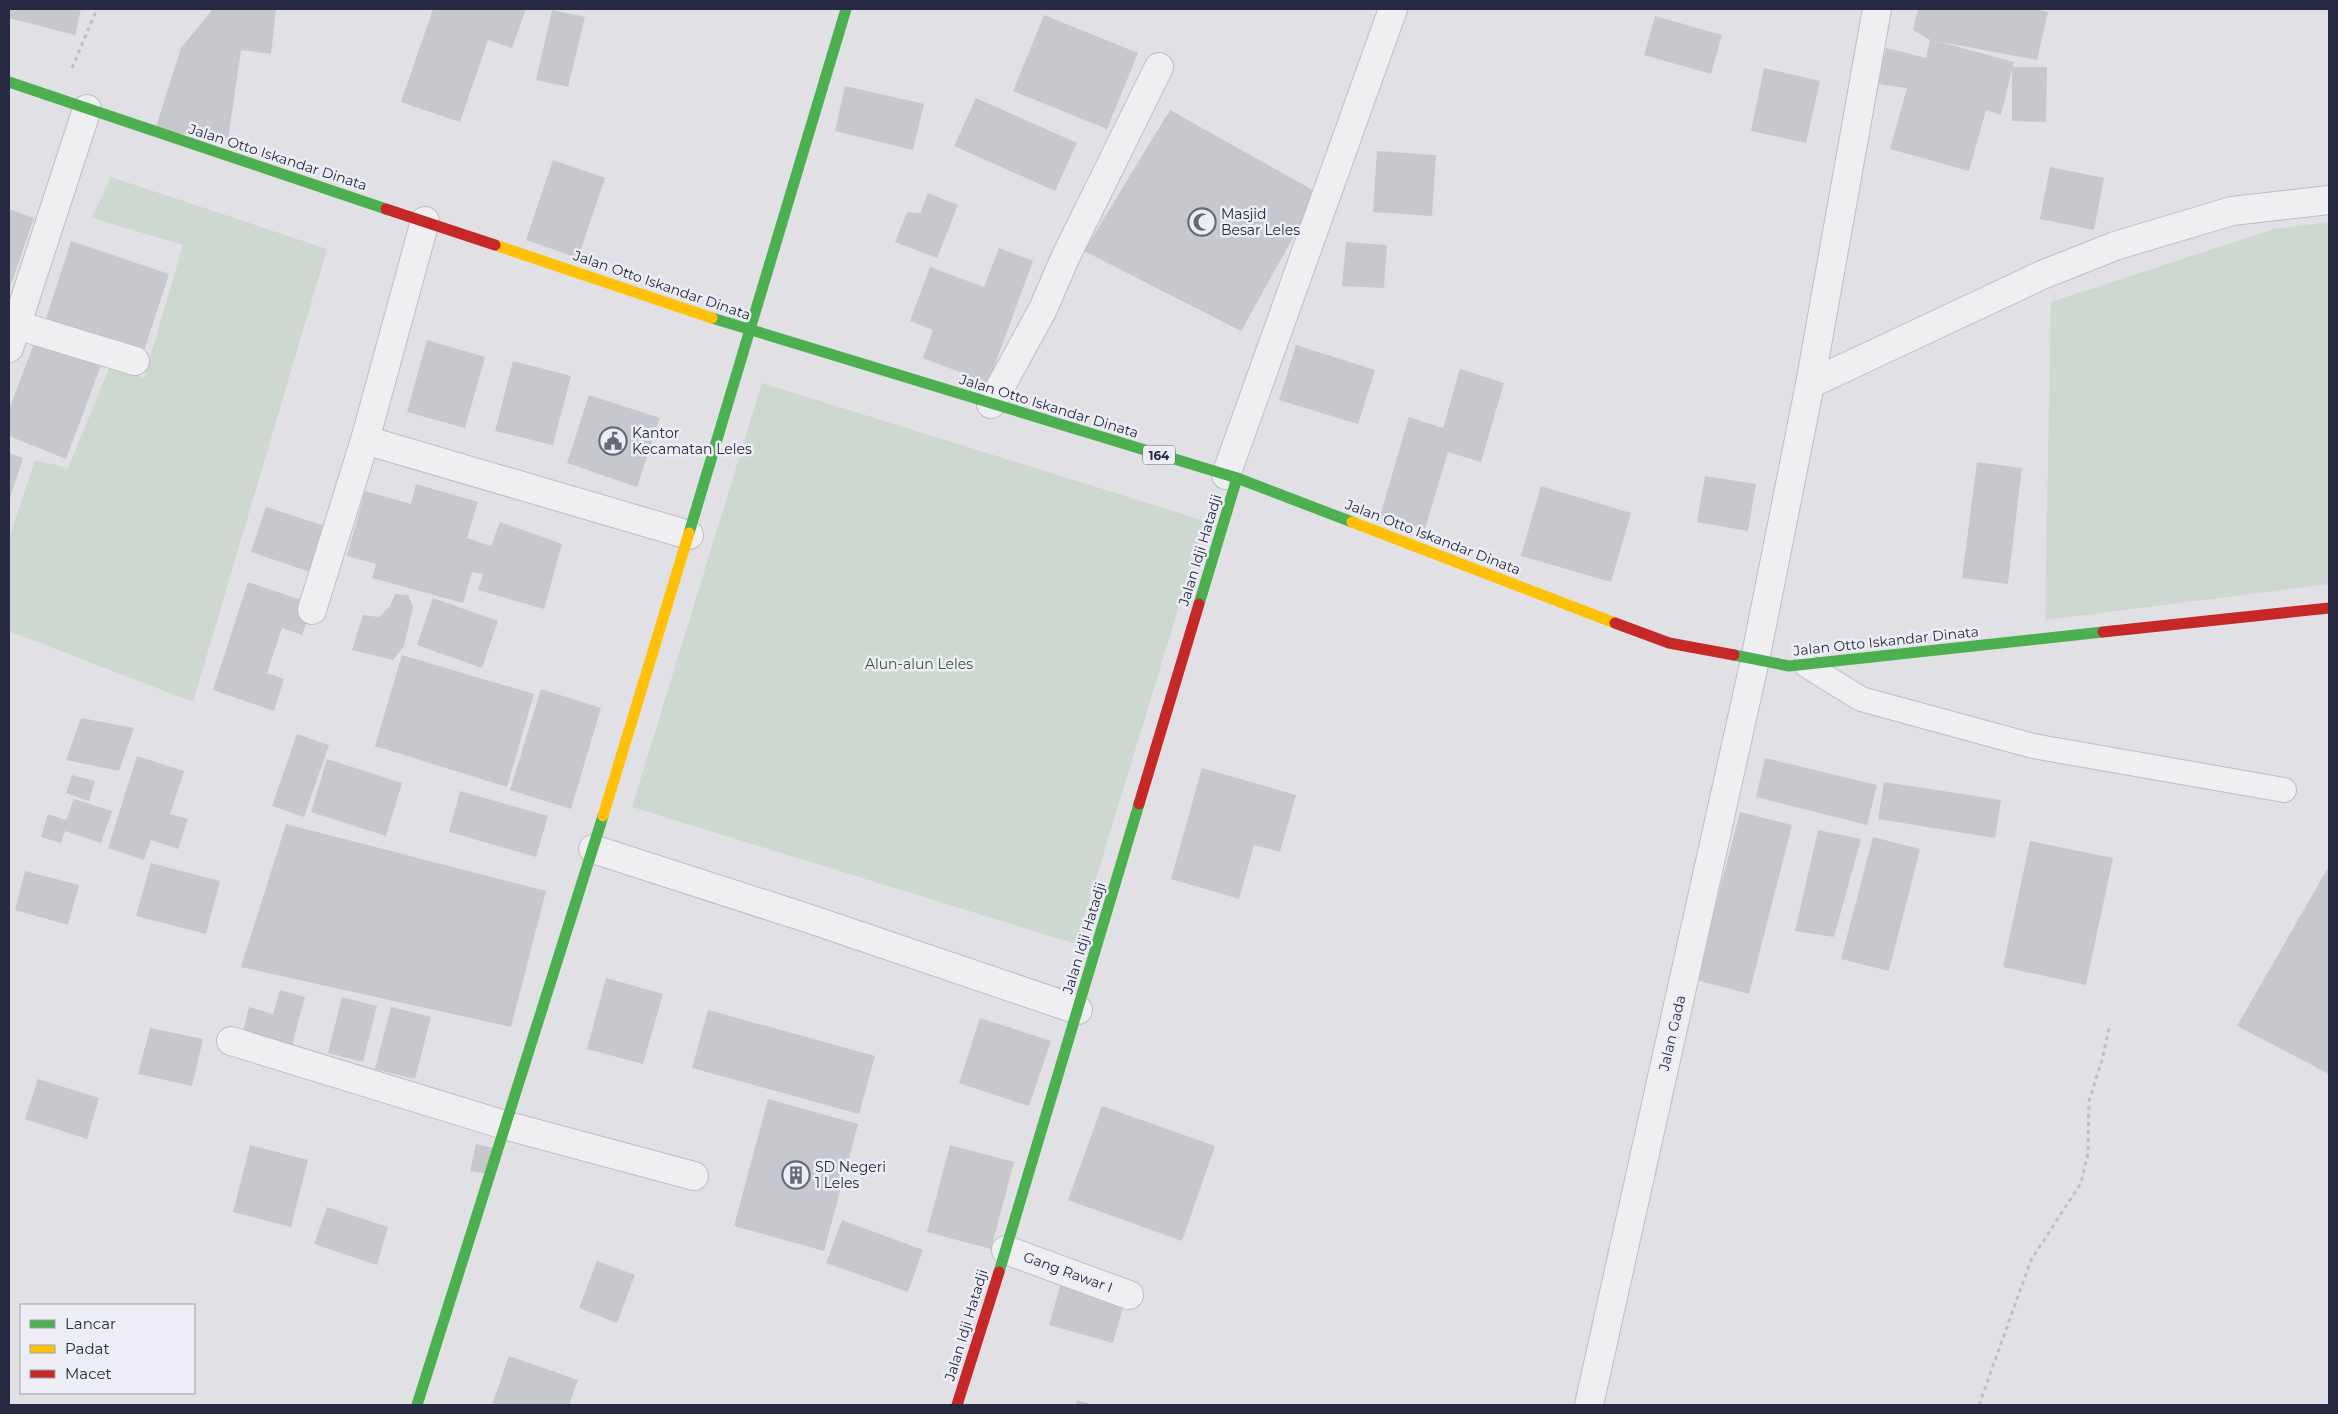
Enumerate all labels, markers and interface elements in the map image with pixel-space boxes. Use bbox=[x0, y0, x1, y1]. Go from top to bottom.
street label: Jalan Otto Iskandar Dinata bbox=[186, 119, 369, 194]
place label: Masjid Besar Leles bbox=[1221, 205, 1300, 239]
mosque icon: Masjid Besar Leles bbox=[1187, 207, 1217, 237]
street label: Jalan Otto Iskandar Dinata bbox=[570, 246, 753, 324]
street label: Jalan Otto Iskandar Dinata bbox=[956, 370, 1141, 442]
place label: Kantor Kecamatan Leles bbox=[632, 424, 752, 458]
public building icon: Kantor Kecamatan Leles bbox=[598, 426, 628, 456]
road number: 164 bbox=[1143, 446, 1175, 464]
street label: Jalan Idji Hatadji bbox=[1174, 492, 1226, 609]
street label: Jalan Otto Iskandar Dinata bbox=[1342, 495, 1523, 579]
street label: Jalan Otto Iskandar Dinata bbox=[1791, 622, 1980, 660]
park label: Alun-alun Leles bbox=[865, 655, 973, 673]
street label: Jalan Idji Hatadji bbox=[1058, 880, 1110, 997]
street label: Jalan Gada bbox=[1654, 993, 1689, 1074]
place label: SD Negeri 1 Leles bbox=[815, 1158, 886, 1192]
building icon: SD Negeri 1 Leles bbox=[781, 1160, 811, 1190]
street label: Gang Rawar I bbox=[1021, 1248, 1115, 1296]
street label: Jalan Idji Hatadji bbox=[940, 1267, 992, 1384]
legend bbox=[20, 1304, 195, 1394]
text: Lancar bbox=[65, 1314, 116, 1333]
text: Padat bbox=[65, 1339, 110, 1358]
text: Macet bbox=[65, 1364, 112, 1383]

